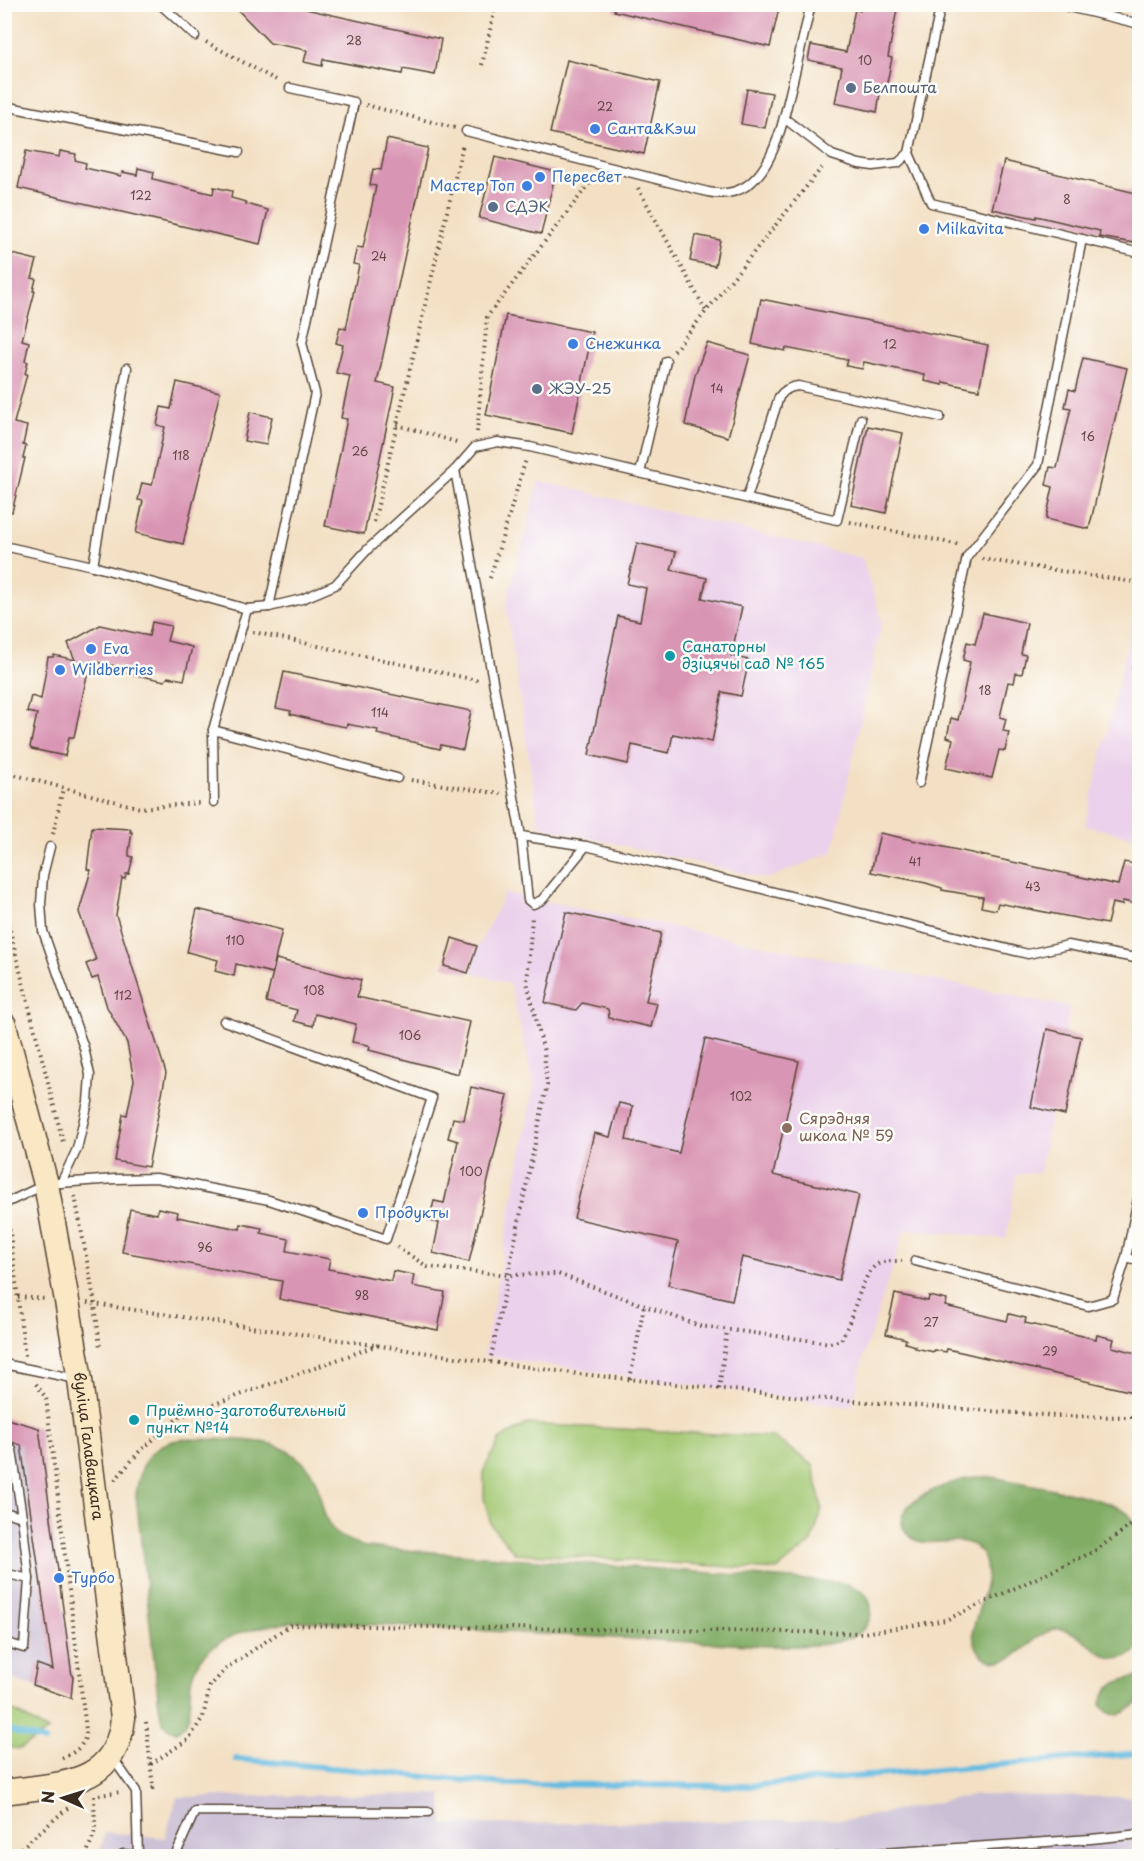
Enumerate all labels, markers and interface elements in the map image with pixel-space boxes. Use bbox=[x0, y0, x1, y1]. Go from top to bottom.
house number: 28 bbox=[346, 31, 362, 49]
house number: 10 bbox=[858, 51, 872, 69]
place label: Белпошта bbox=[863, 75, 937, 98]
marker: Белпошта bbox=[844, 81, 858, 95]
house number: 22 bbox=[597, 97, 613, 115]
place label: Санта&Кэш bbox=[607, 116, 696, 139]
marker: Санта&Кэш bbox=[588, 122, 602, 136]
place label: Пересвет bbox=[552, 164, 622, 187]
marker: Пересвет bbox=[533, 170, 547, 184]
place label: Мастер Топ bbox=[430, 173, 515, 196]
marker: Мастер Топ bbox=[520, 179, 534, 193]
house number: 122 bbox=[130, 186, 152, 204]
house number: 8 bbox=[1063, 190, 1071, 208]
place label: СДЭК bbox=[505, 194, 549, 217]
marker: СДЭК bbox=[486, 200, 500, 214]
place label: Milkavita bbox=[936, 216, 1004, 239]
marker: Milkavita bbox=[917, 222, 931, 236]
house number: 24 bbox=[371, 247, 387, 265]
place label: Снежинка bbox=[585, 331, 662, 354]
house number: 12 bbox=[883, 335, 897, 353]
marker: Снежинка bbox=[566, 337, 580, 351]
place label: ЖЭУ-25 bbox=[548, 376, 611, 399]
house number: 14 bbox=[710, 379, 724, 397]
marker: ЖЭУ-25 bbox=[530, 382, 544, 396]
house number: 16 bbox=[1081, 427, 1095, 445]
house number: 26 bbox=[352, 442, 368, 460]
house number: 118 bbox=[172, 446, 190, 464]
place label: Санаторны дзіцячы сад № 165 bbox=[682, 634, 825, 674]
place label: Eva bbox=[103, 636, 130, 659]
marker: Eva bbox=[84, 642, 98, 656]
marker: Санаторны дзіцячы сад № 165 bbox=[663, 649, 677, 663]
place label: Wildberries bbox=[72, 657, 154, 680]
marker: Wildberries bbox=[53, 663, 67, 677]
house number: 18 bbox=[979, 681, 991, 699]
house number: 114 bbox=[371, 703, 389, 721]
house number: 41 bbox=[909, 852, 921, 870]
house number: 43 bbox=[1025, 877, 1041, 895]
house number: 110 bbox=[226, 931, 245, 949]
house number: 108 bbox=[303, 981, 325, 999]
house number: 112 bbox=[114, 986, 132, 1004]
house number: 106 bbox=[399, 1026, 421, 1044]
house number: 102 bbox=[730, 1087, 752, 1105]
place label: Сярэдняя школа № 59 bbox=[799, 1106, 894, 1146]
marker: Сярэдняя школа № 59 bbox=[780, 1121, 794, 1135]
house number: 100 bbox=[460, 1162, 483, 1180]
place label: Продукты bbox=[375, 1200, 449, 1223]
marker: Продукты bbox=[356, 1206, 370, 1220]
house number: 96 bbox=[197, 1238, 213, 1256]
house number: 98 bbox=[355, 1286, 369, 1304]
house number: 27 bbox=[924, 1313, 939, 1331]
house number: 29 bbox=[1042, 1342, 1058, 1360]
street label: вуліца Галавацкага bbox=[69, 1370, 111, 1522]
place label: Приёмно-заготовительный пункт №14 bbox=[146, 1398, 346, 1438]
marker: Приёмно-заготовительный пункт №14 bbox=[127, 1413, 141, 1427]
place label: Турбо bbox=[71, 1565, 115, 1588]
marker: Турбо bbox=[52, 1571, 66, 1585]
north arrow bbox=[33, 1768, 93, 1828]
text: N bbox=[35, 1790, 59, 1804]

